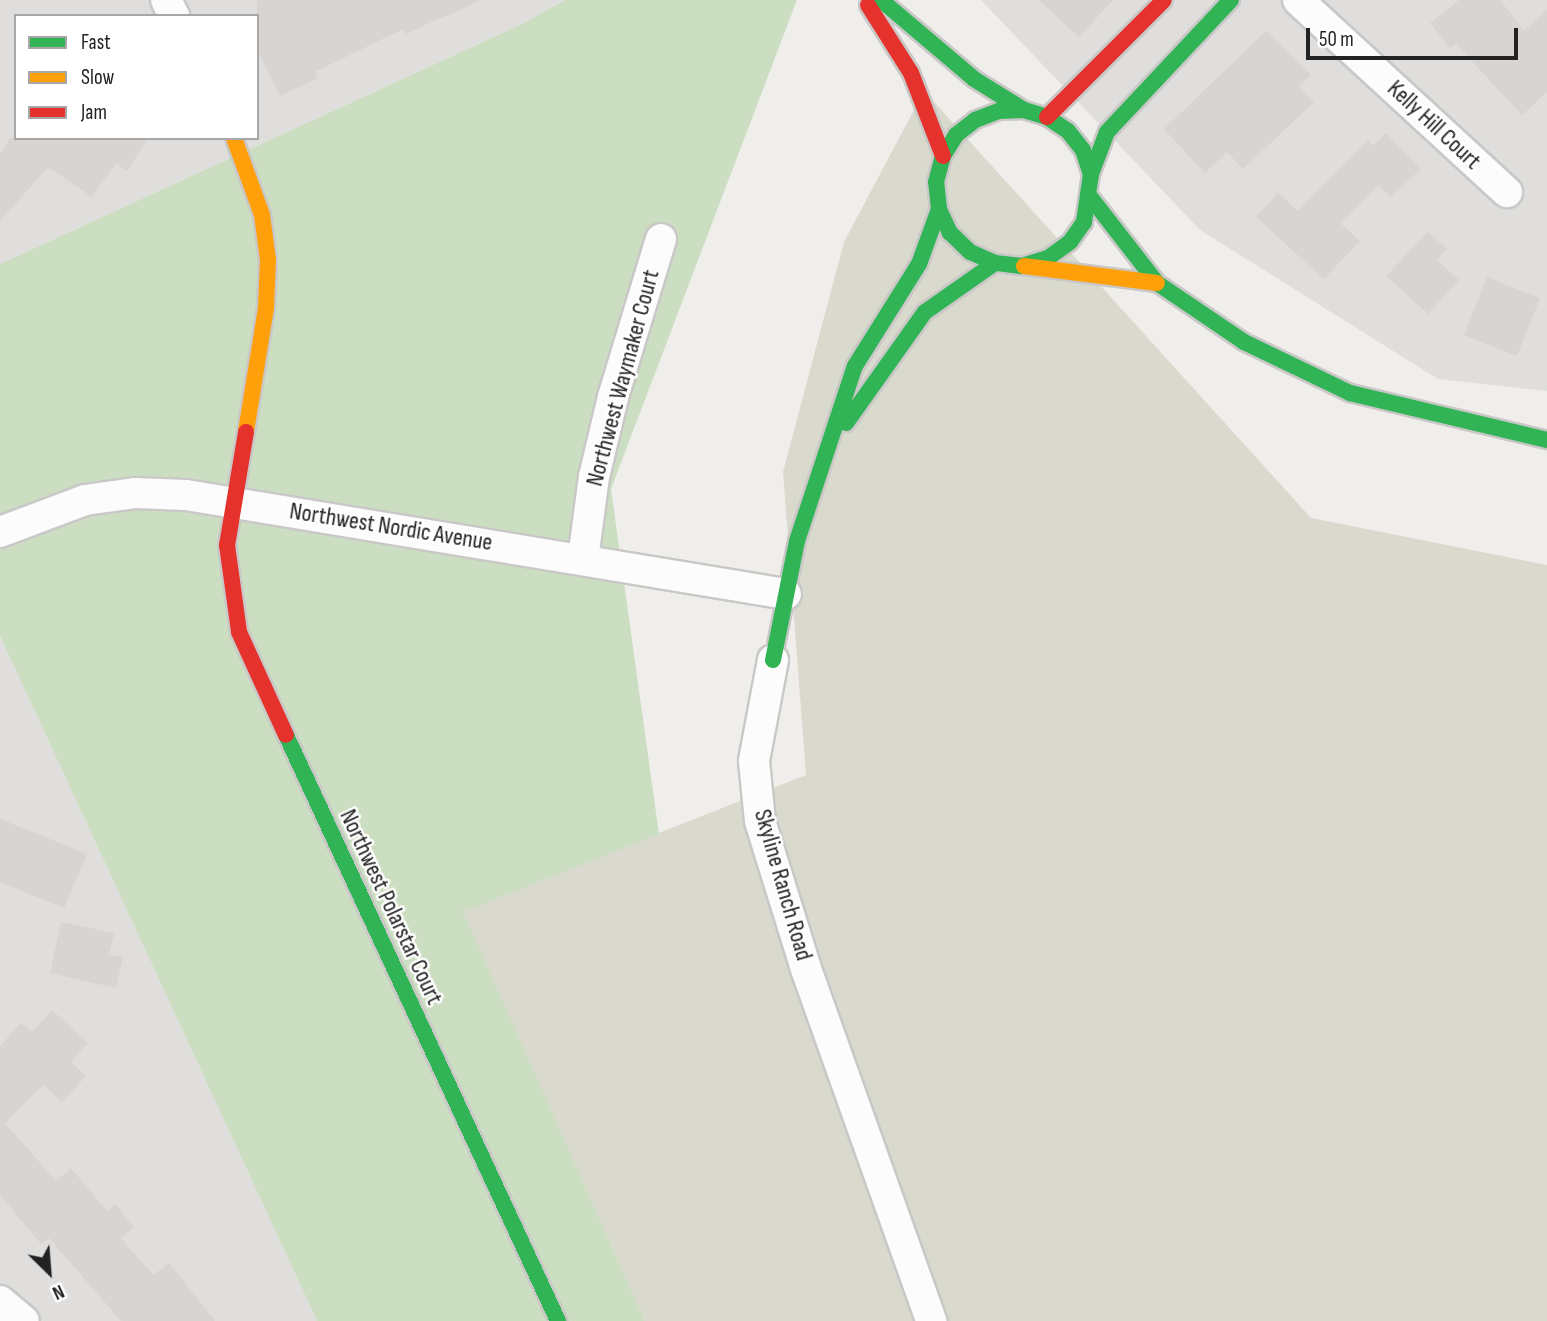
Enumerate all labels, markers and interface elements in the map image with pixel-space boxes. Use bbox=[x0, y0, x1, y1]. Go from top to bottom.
legend bbox=[14, 14, 259, 140]
scale bar bbox=[1309, 14, 1521, 58]
text: 50 m bbox=[1319, 27, 1354, 52]
text: Fast bbox=[81, 30, 111, 55]
text: Slow bbox=[81, 65, 114, 90]
street label: Kelly Hill Court bbox=[1381, 74, 1487, 176]
text: Jam bbox=[81, 100, 107, 125]
street label: Northwest Waymaker Court bbox=[580, 267, 666, 489]
street label: Northwest Nordic Avenue bbox=[288, 497, 494, 557]
street label: Northwest Polarstar Court bbox=[333, 805, 449, 1009]
street label: Skyline Ranch Road bbox=[748, 806, 818, 964]
north arrow bbox=[14, 1237, 84, 1307]
text: N bbox=[49, 1279, 68, 1304]

